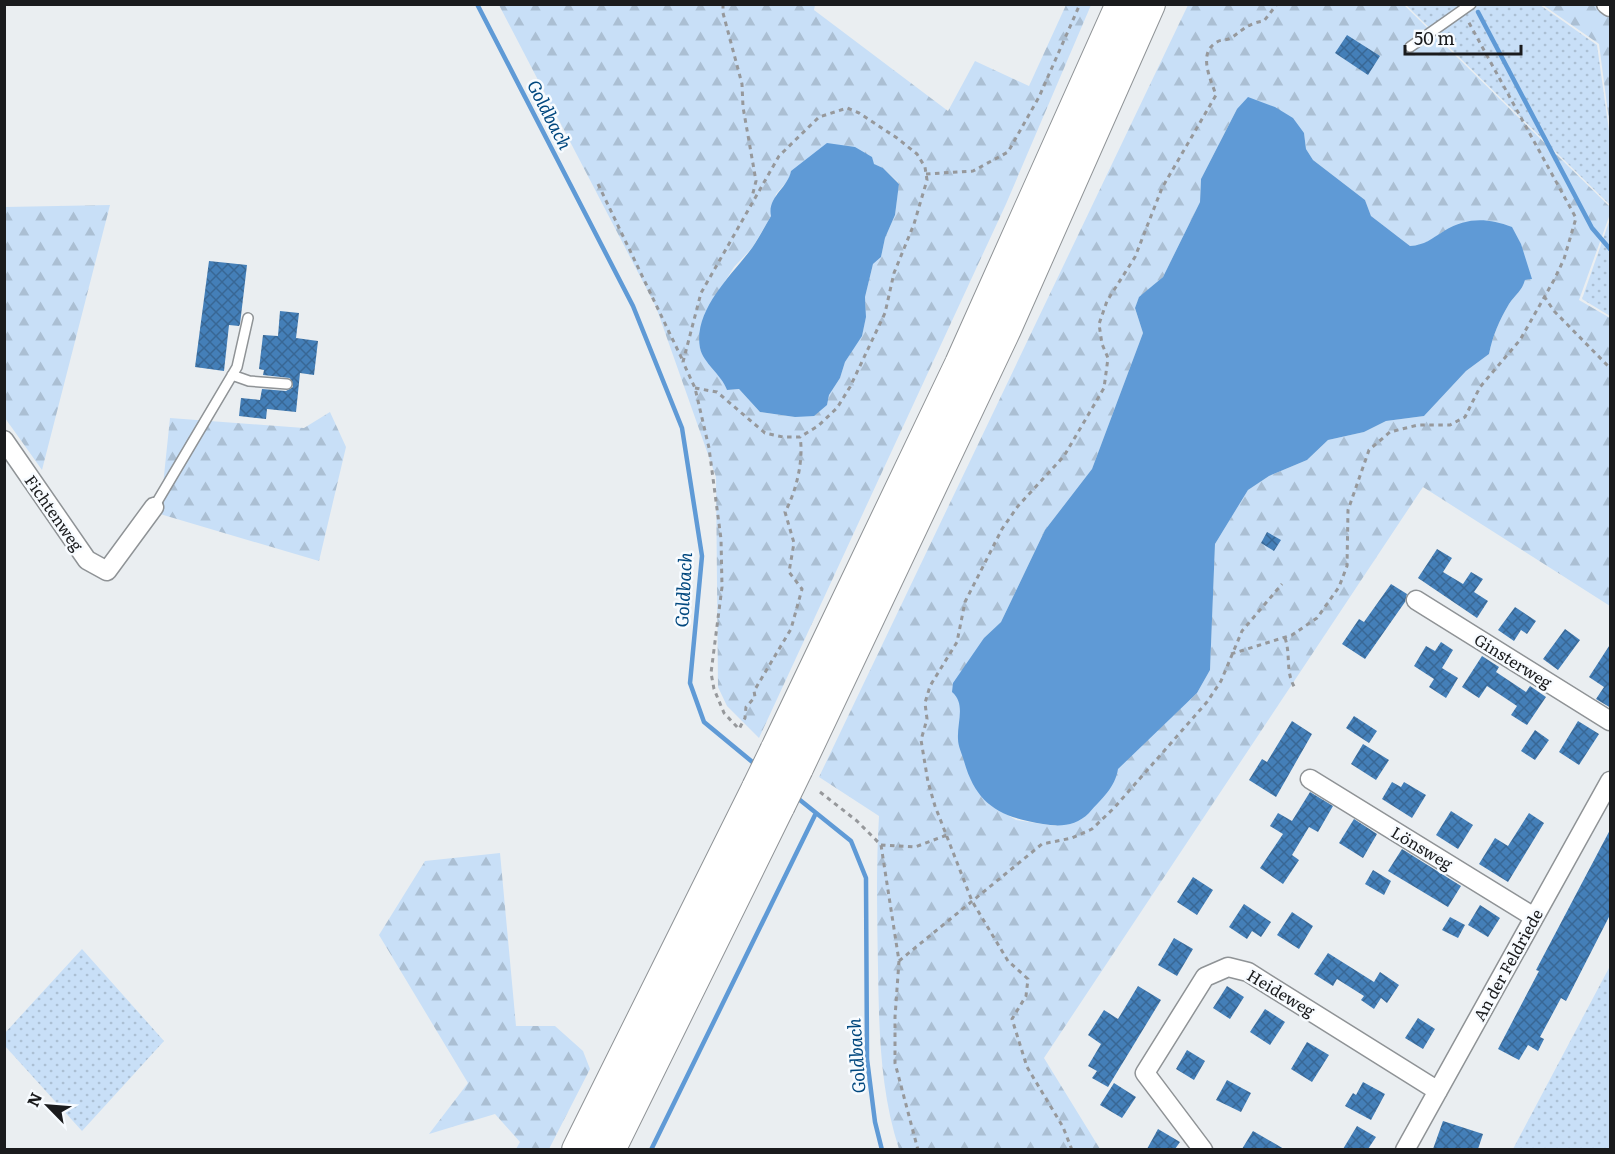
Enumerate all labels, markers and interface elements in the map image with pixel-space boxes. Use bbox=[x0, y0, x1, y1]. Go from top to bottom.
scale bar bbox=[1405, 18, 1520, 56]
text: 50 m bbox=[1414, 24, 1455, 51]
water label: Goldbach bbox=[521, 75, 580, 154]
street label: Fichtenweg bbox=[20, 469, 90, 556]
water label: Goldbach bbox=[667, 551, 698, 628]
street label: Ginsterweg bbox=[1470, 627, 1557, 694]
street label: Lönsweg bbox=[1387, 819, 1458, 875]
street label: An der Feldriede bbox=[1466, 904, 1548, 1025]
street label: Heideweg bbox=[1243, 962, 1320, 1022]
water label: Goldbach bbox=[839, 1017, 872, 1095]
north arrow bbox=[18, 1076, 78, 1136]
text: N bbox=[20, 1088, 47, 1110]

